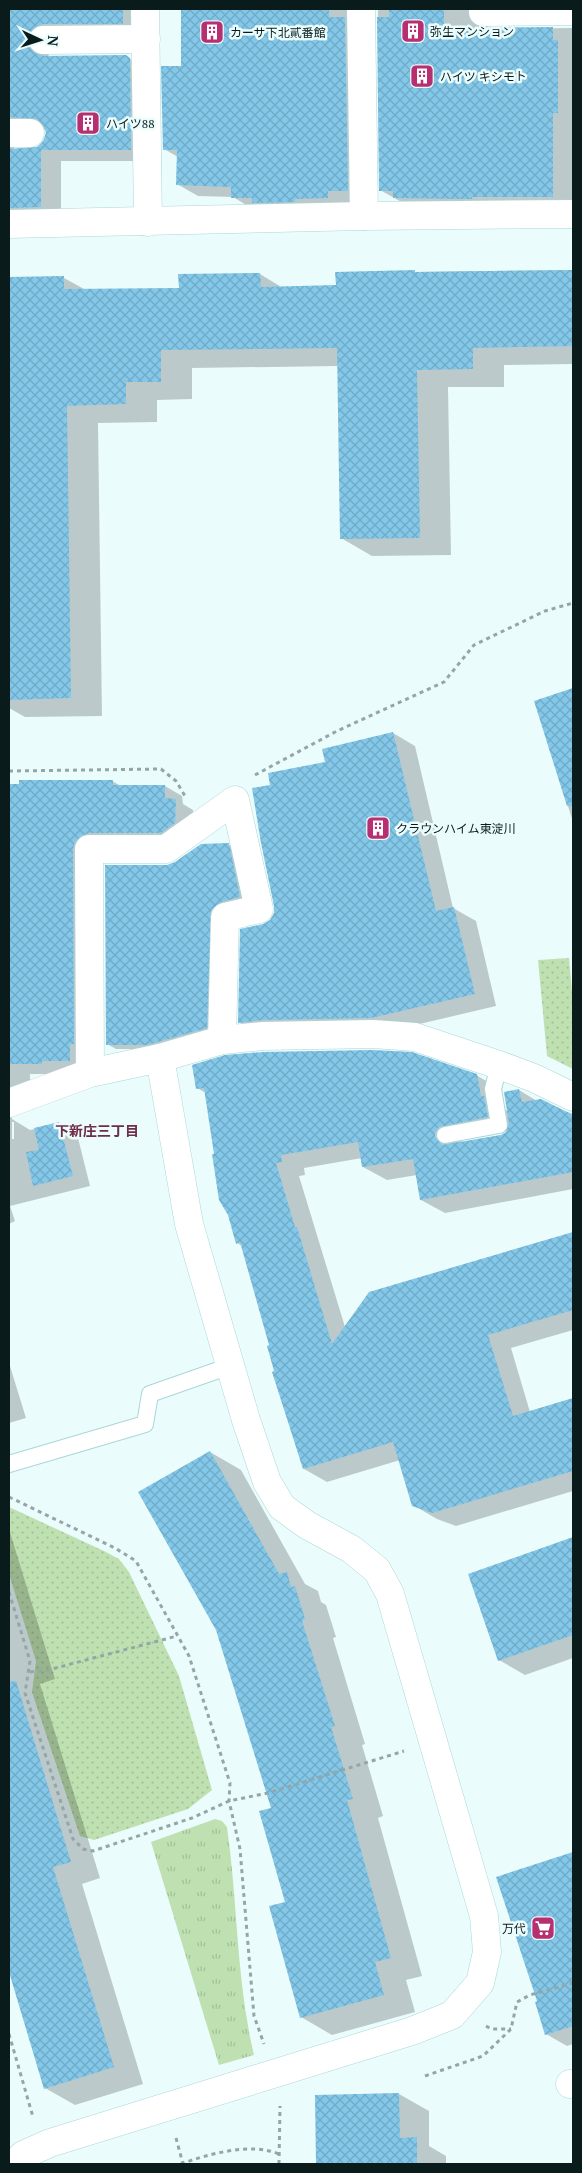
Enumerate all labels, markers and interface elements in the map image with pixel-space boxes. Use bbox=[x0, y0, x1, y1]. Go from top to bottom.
north arrow bbox=[15, 15, 65, 65]
building icon: 弥生マンション bbox=[400, 18, 426, 44]
building icon: カーサ下北貳番館 bbox=[199, 19, 225, 45]
place label: 弥生マンション bbox=[430, 24, 514, 39]
place label: カーサ下北貳番館 bbox=[230, 25, 326, 40]
text: N bbox=[44, 35, 63, 47]
building icon: ハイツ キシモト bbox=[409, 63, 435, 89]
place label: ハイツ キシモト bbox=[440, 69, 527, 84]
building icon: ハイツ88 bbox=[75, 110, 101, 136]
place label: ハイツ88 bbox=[106, 116, 155, 131]
building icon: クラウンハイム東淀川 bbox=[365, 815, 391, 841]
place label: クラウンハイム東淀川 bbox=[396, 821, 516, 836]
district label: 下新庄三丁目 bbox=[55, 1121, 139, 1140]
supermarket icon: 万代 bbox=[530, 1915, 556, 1941]
place label: 万代 bbox=[502, 1921, 526, 1936]

